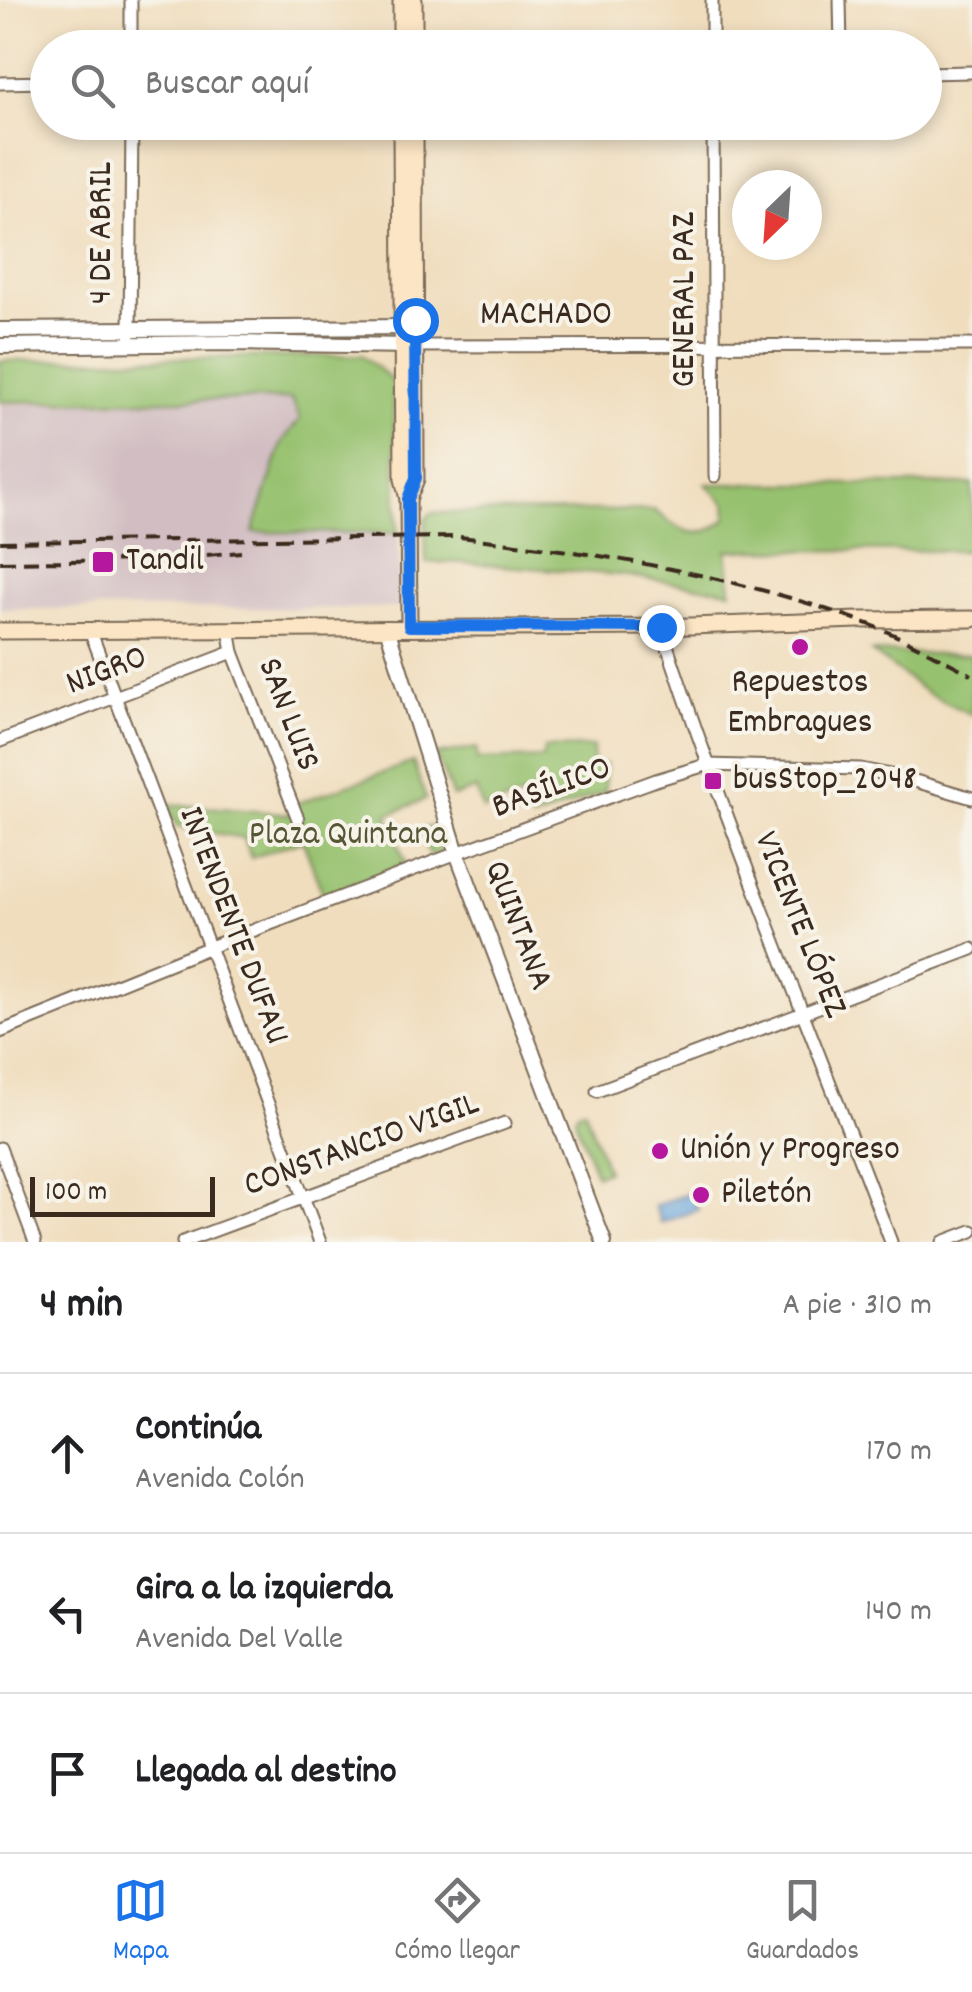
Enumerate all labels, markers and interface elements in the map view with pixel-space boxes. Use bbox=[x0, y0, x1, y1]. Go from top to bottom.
search box bbox=[30, 30, 942, 140]
icon: search bbox=[65, 58, 120, 113]
text: Buscar aquí bbox=[145, 58, 309, 113]
street label: 4 DE ABRIL bbox=[78, 162, 128, 304]
north arrow bbox=[732, 170, 822, 260]
street label: GENERAL PAZ bbox=[661, 212, 711, 388]
street label: MACHADO bbox=[480, 291, 612, 341]
route start bbox=[393, 298, 439, 344]
place label: Tandil bbox=[126, 537, 204, 587]
marker: Tandil bbox=[90, 549, 116, 575]
route end bbox=[639, 605, 685, 651]
street label: NIGRO bbox=[59, 634, 155, 710]
marker: Repuestos Embragues bbox=[789, 636, 811, 658]
street label: SAN LUIS bbox=[243, 651, 331, 779]
place label: Repuestos Embragues bbox=[727, 659, 873, 749]
street label: BASÍLICO bbox=[485, 744, 619, 834]
place label: busStop_2048 bbox=[733, 756, 917, 806]
marker: busStop_2048 bbox=[702, 770, 724, 792]
street label: INTENDENTE DUFAU bbox=[164, 800, 300, 1052]
park label: Plaza Quintana bbox=[249, 811, 448, 861]
street label: VICENTE LÓPEZ bbox=[739, 824, 859, 1026]
street label: QUINTANA bbox=[469, 854, 565, 998]
street label: CONSTANCIO VIGIL bbox=[237, 1080, 487, 1212]
place label: Unión y Progreso bbox=[680, 1126, 900, 1176]
marker: Unión y Progreso bbox=[649, 1140, 671, 1162]
place label: Piletón bbox=[721, 1170, 812, 1220]
scale bar bbox=[30, 1172, 215, 1216]
text: 100 m bbox=[45, 1174, 107, 1214]
marker: Piletón bbox=[690, 1184, 712, 1206]
text: 4 min bbox=[40, 1277, 123, 1337]
text: A pie · 310 m bbox=[783, 1284, 932, 1330]
text: Continúa bbox=[135, 1403, 261, 1458]
icon: ahead bbox=[40, 1426, 95, 1481]
text: 170 m bbox=[866, 1430, 932, 1476]
text: Avenida Colón bbox=[135, 1458, 305, 1504]
text: Gira a la izquierda bbox=[135, 1563, 392, 1618]
icon: left bbox=[40, 1586, 95, 1641]
text: 140 m bbox=[865, 1590, 932, 1636]
text: Avenida Del Valle bbox=[135, 1618, 343, 1664]
icon: arrive bbox=[40, 1746, 95, 1801]
text: Llegada al destino bbox=[135, 1746, 397, 1801]
tab: Mapa bbox=[113, 1873, 168, 1973]
tab: Cómo llegar bbox=[394, 1873, 520, 1973]
tab: Guardados bbox=[746, 1873, 859, 1973]

